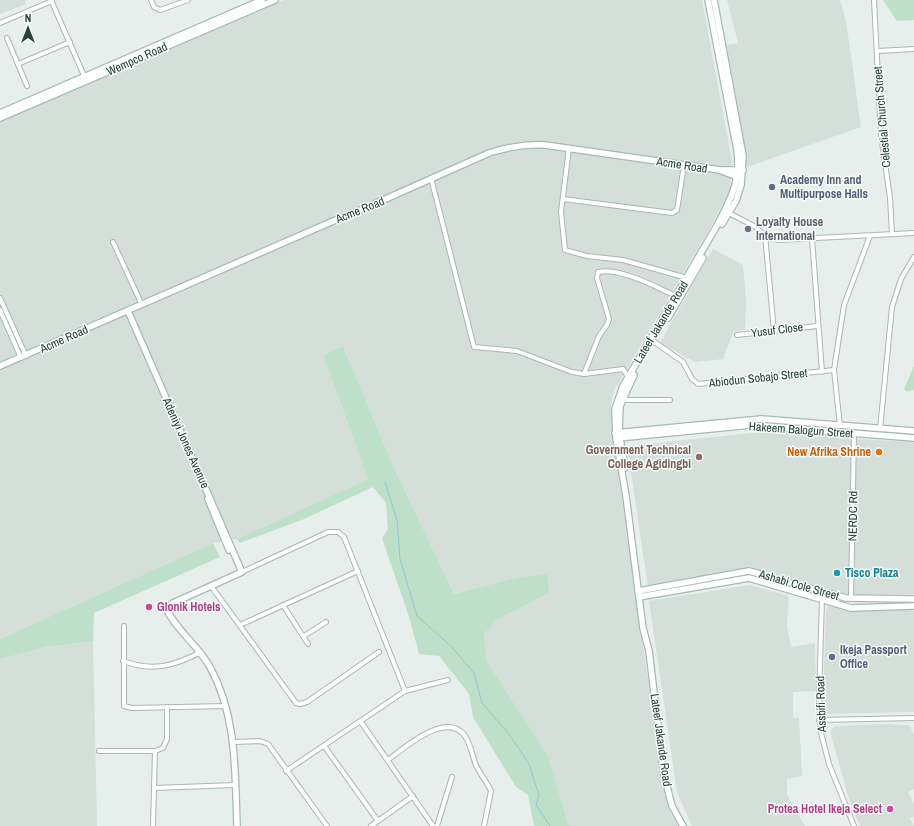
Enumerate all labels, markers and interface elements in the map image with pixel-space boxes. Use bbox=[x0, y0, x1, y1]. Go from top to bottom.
north arrow bbox=[8, 8, 48, 48]
text: N bbox=[25, 11, 31, 25]
street label: Wempco Road bbox=[104, 38, 170, 80]
street label: Celestial Church Street bbox=[870, 65, 894, 168]
street label: Acme Road bbox=[654, 153, 709, 177]
place label: Academy Inn and Multipurpose Halls bbox=[780, 172, 869, 202]
marker: Academy Inn and Multipurpose Halls bbox=[767, 182, 777, 192]
street label: Acme Road bbox=[332, 193, 387, 227]
place label: Loyalty House International bbox=[756, 214, 824, 244]
marker: Loyalty House International bbox=[743, 224, 753, 234]
street label: Lateef Jakande Road bbox=[630, 278, 692, 366]
street label: Yusuf Close bbox=[750, 319, 804, 341]
street label: Acme Road bbox=[36, 321, 91, 357]
street label: Abiodun Sobajo Street bbox=[707, 365, 808, 391]
street label: Adeniyi Jones Avenue bbox=[158, 394, 213, 491]
street label: Hakeem Balogun Street bbox=[748, 418, 854, 442]
place label: Government Technical College Agidingbi bbox=[586, 442, 691, 472]
place label: New Afrika Shrine bbox=[787, 444, 872, 460]
marker: New Afrika Shrine bbox=[874, 447, 884, 457]
marker: Government Technical College Agidingbi bbox=[694, 452, 704, 462]
street label: NERDC Rd bbox=[845, 491, 861, 541]
place label: Tisco Plaza bbox=[845, 565, 899, 581]
street label: Ashabi Cole Street bbox=[756, 566, 841, 604]
marker: Tisco Plaza bbox=[832, 568, 842, 578]
place label: Glonik Hotels bbox=[157, 599, 221, 615]
marker: Glonik Hotels bbox=[144, 602, 154, 612]
place label: Ikeja Passport Office bbox=[840, 642, 907, 672]
marker: Ikeja Passport Office bbox=[827, 652, 837, 662]
street label: Assbifi Road bbox=[812, 676, 830, 733]
street label: Lateef Jakande Road bbox=[647, 693, 675, 787]
place label: Protea Hotel Ikeja Select bbox=[768, 801, 883, 817]
marker: Protea Hotel Ikeja Select bbox=[885, 804, 895, 814]

